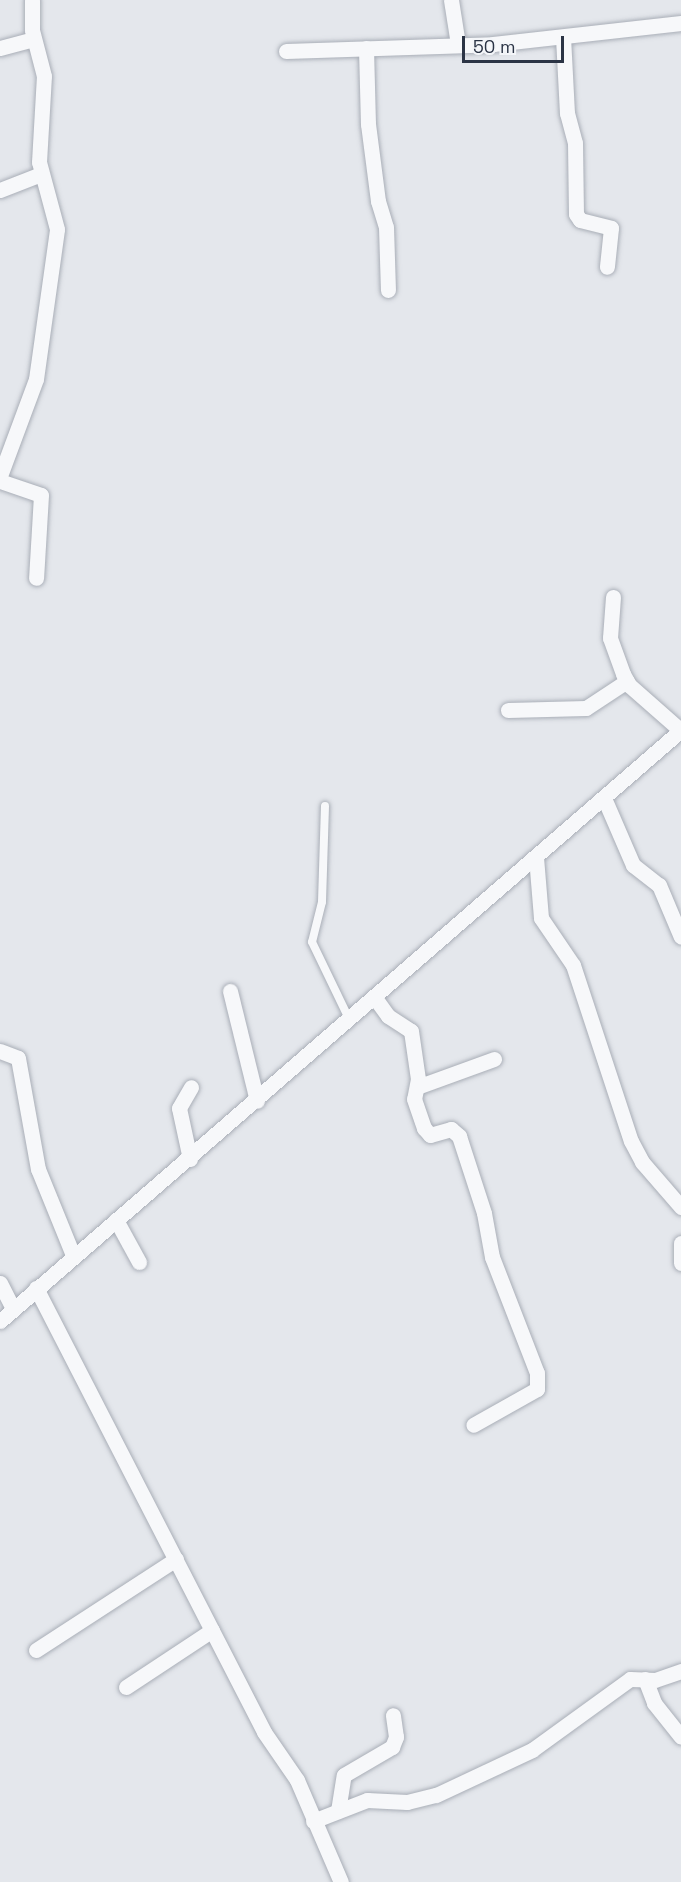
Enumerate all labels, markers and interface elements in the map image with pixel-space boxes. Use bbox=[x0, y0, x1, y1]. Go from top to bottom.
scale bar bbox=[465, 24, 567, 62]
text: 50 m bbox=[473, 35, 515, 58]

